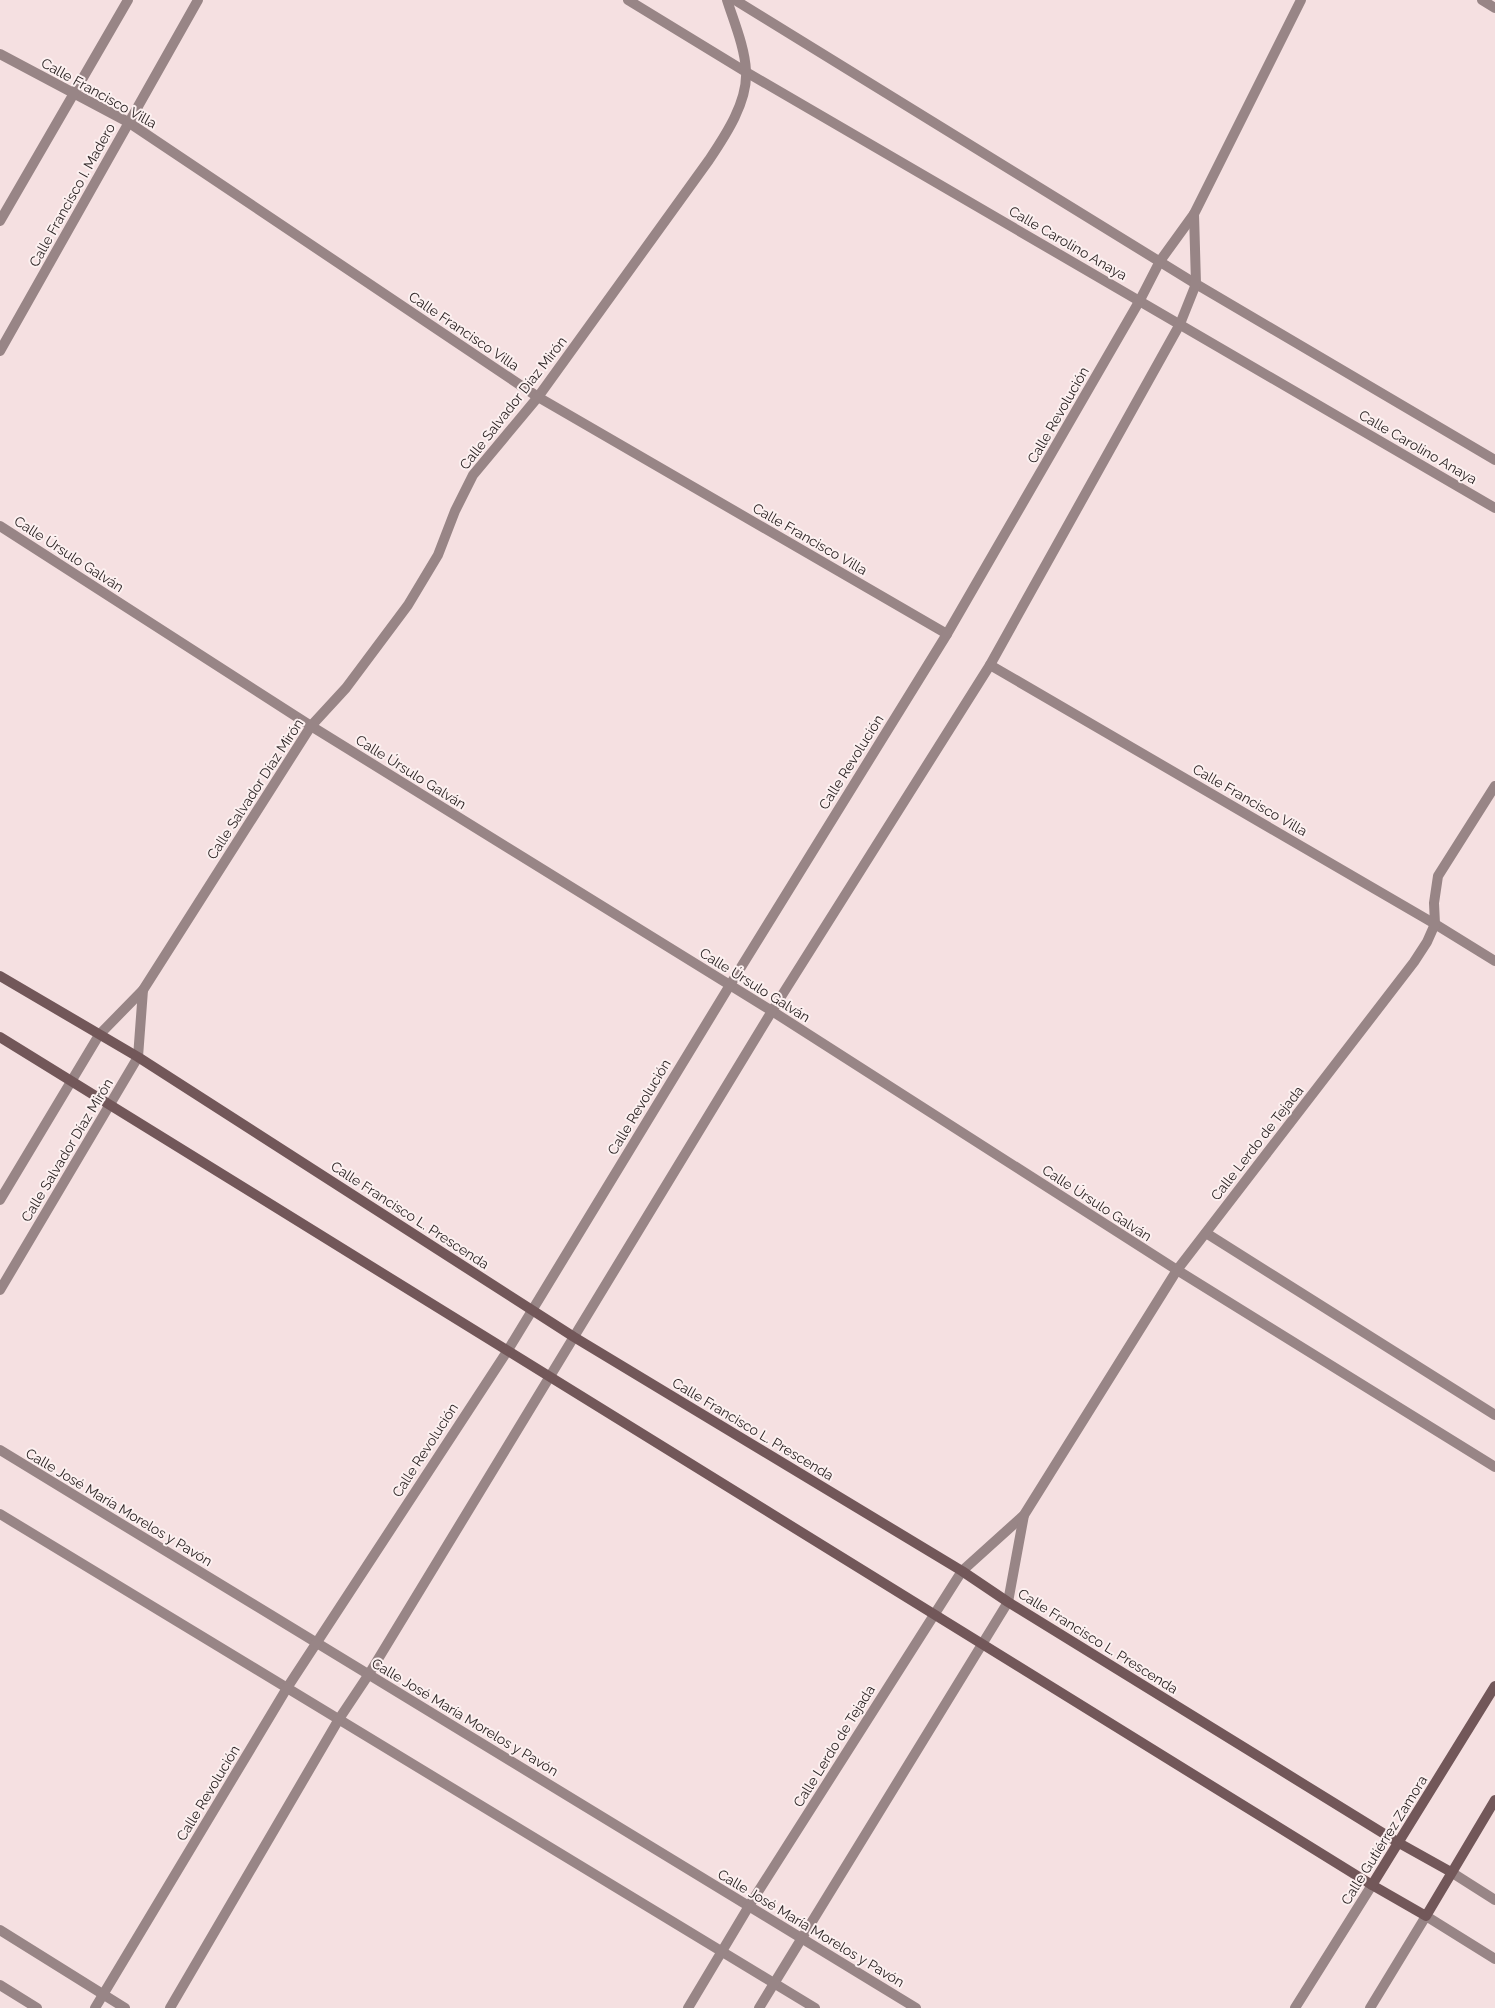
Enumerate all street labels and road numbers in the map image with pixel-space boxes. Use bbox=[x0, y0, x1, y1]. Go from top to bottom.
street label: Calle Francisco Villa bbox=[39, 55, 159, 131]
street label: Calle Francisco I. Madero bbox=[26, 120, 118, 270]
street label: Calle Carolino Anaya bbox=[1006, 203, 1130, 283]
street label: Calle Francisco Villa bbox=[406, 288, 522, 374]
street label: Calle Salvador Díaz Mirón bbox=[456, 333, 570, 473]
street label: Calle Revolución bbox=[1024, 364, 1092, 466]
street label: Calle Carolino Anaya bbox=[1356, 407, 1480, 487]
street label: Calle Francisco Villa bbox=[750, 500, 870, 578]
street label: Calle Úrsulo Galván bbox=[11, 512, 127, 595]
street label: Calle Revolución bbox=[815, 712, 887, 812]
street label: Calle Salvador Díaz Mirón bbox=[204, 716, 306, 862]
street label: Calle Úrsulo Galván bbox=[353, 731, 470, 812]
street label: Calle Francisco Villa bbox=[1190, 761, 1310, 839]
street label: Calle Úrsulo Galván bbox=[697, 944, 814, 1025]
street label: Calle Revolución bbox=[604, 1056, 674, 1158]
street label: Calle Salvador Díaz Mirón bbox=[18, 1076, 116, 1224]
street label: Calle Lerdo de Tejada bbox=[1207, 1083, 1307, 1203]
street label: Calle Francisco L. Prescenda bbox=[328, 1158, 492, 1272]
street label: Calle Úrsulo Galván bbox=[1039, 1161, 1155, 1244]
street label: Calle Francisco L. Prescenda bbox=[670, 1374, 836, 1484]
street label: Calle Revolución bbox=[389, 1400, 461, 1500]
street label: Calle José María Morelos y Pavón bbox=[23, 1445, 215, 1569]
street label: Calle Francisco L. Prescenda bbox=[1015, 1585, 1181, 1697]
street label: Calle José María Morelos y Pavón bbox=[369, 1655, 561, 1779]
street label: Calle Lerdo de Tejada bbox=[790, 1682, 878, 1810]
street label: Calle Revolución bbox=[173, 1742, 243, 1844]
street label: Calle Gutiérrez Zamora bbox=[1338, 1772, 1430, 1908]
street label: Calle José María Morelos y Pavón bbox=[715, 1866, 907, 1990]

